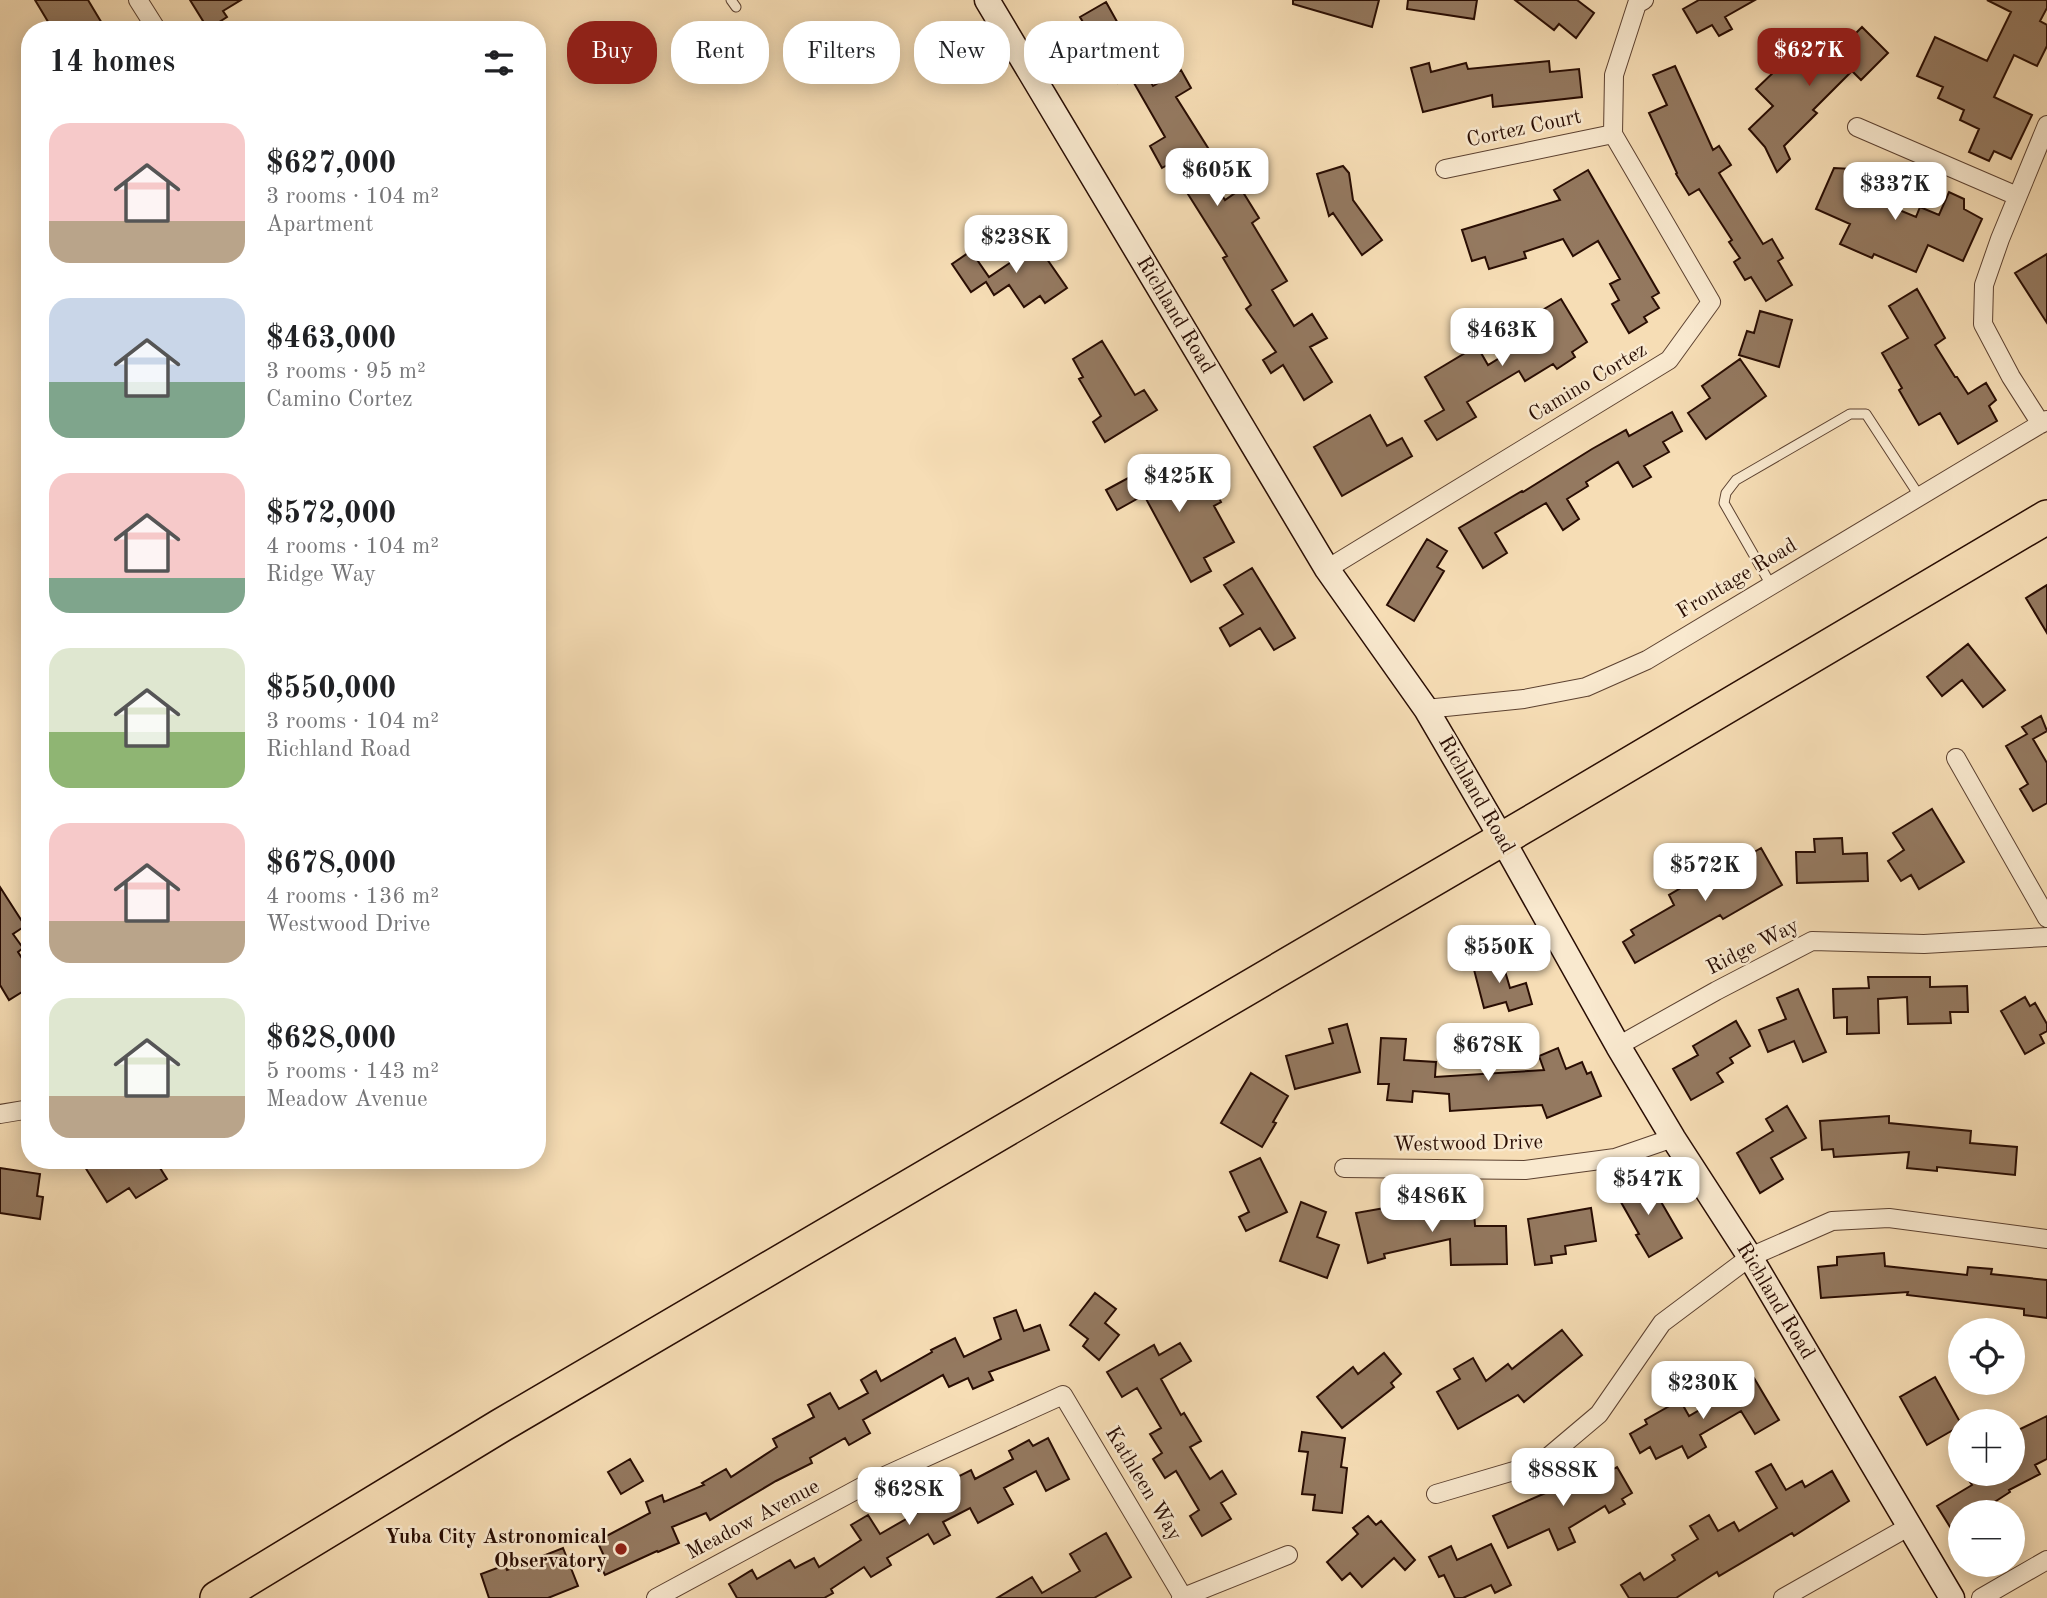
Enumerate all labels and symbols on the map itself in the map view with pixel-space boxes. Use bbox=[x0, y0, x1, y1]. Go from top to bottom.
pin: $627K bbox=[1760, 28, 1858, 88]
street label: Cortez Court bbox=[1465, 107, 1583, 151]
pin: $605K bbox=[1168, 148, 1266, 208]
pin: $337K bbox=[1846, 162, 1944, 222]
pin: $238K bbox=[967, 216, 1065, 275]
street label: Richland Road bbox=[1132, 253, 1218, 377]
pin: $463K bbox=[1453, 308, 1551, 368]
street label: Camino Cortez bbox=[1525, 340, 1651, 426]
pin: $425K bbox=[1130, 454, 1228, 514]
street label: Frontage Road bbox=[1673, 535, 1801, 623]
street label: Richland Road bbox=[1434, 732, 1518, 858]
pin: $572K bbox=[1656, 844, 1754, 903]
street label: Ridge Way bbox=[1703, 915, 1803, 979]
pin: $550K bbox=[1450, 926, 1548, 985]
pin: $678K bbox=[1439, 1024, 1537, 1083]
street label: Westwood Drive bbox=[1393, 1132, 1543, 1156]
pin: $547K bbox=[1599, 1158, 1697, 1217]
pin: $486K bbox=[1383, 1174, 1481, 1234]
street label: Richland Road bbox=[1732, 1239, 1818, 1363]
pin: $230K bbox=[1654, 1362, 1752, 1421]
street label: Kathleen Way bbox=[1101, 1423, 1185, 1545]
pin: $888K bbox=[1514, 1448, 1612, 1508]
pin: $628K bbox=[860, 1468, 958, 1527]
street label: Meadow Avenue bbox=[683, 1476, 823, 1564]
place label: Yuba City Astronomical Observatory bbox=[385, 1527, 607, 1572]
marker: Yuba City Astronomical Observatory bbox=[613, 1541, 629, 1557]

